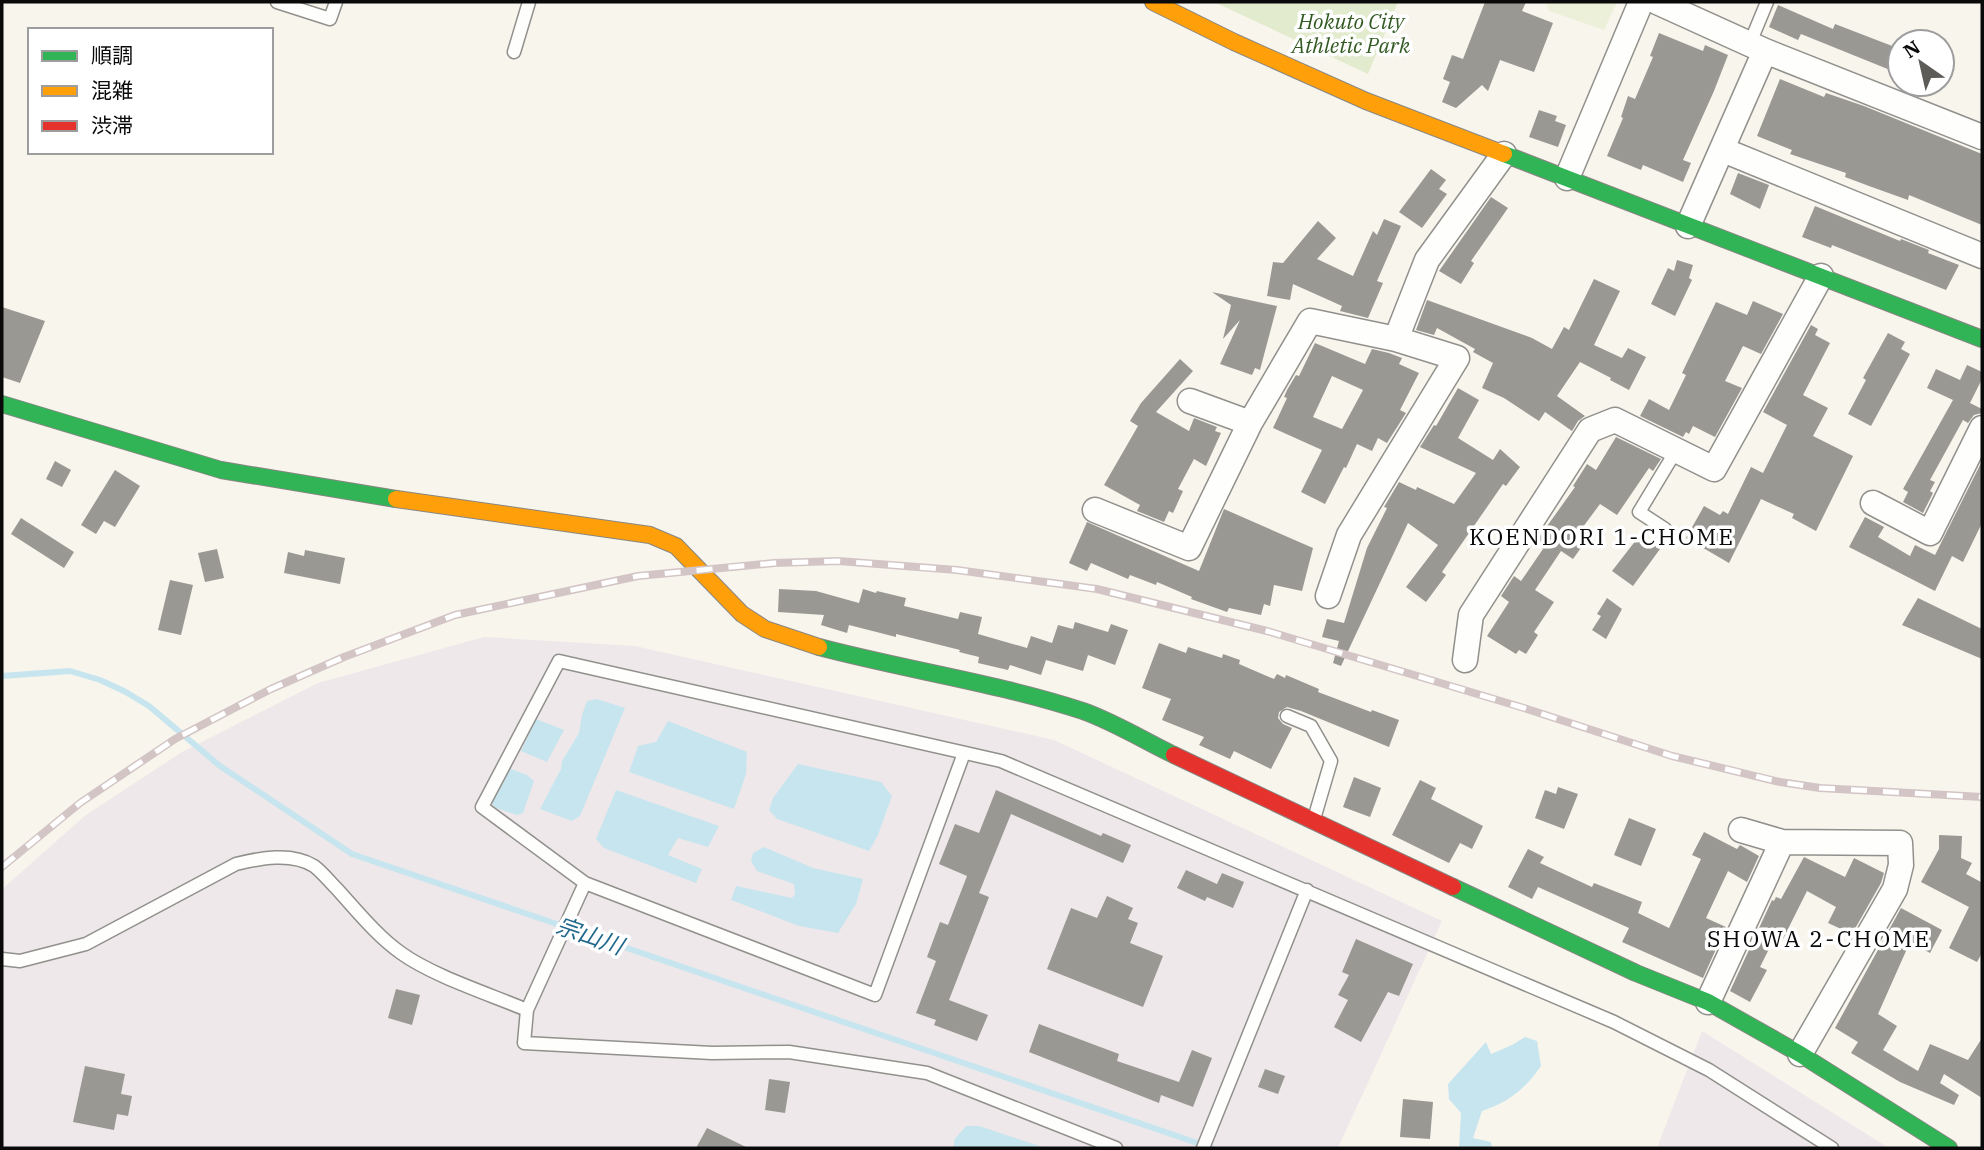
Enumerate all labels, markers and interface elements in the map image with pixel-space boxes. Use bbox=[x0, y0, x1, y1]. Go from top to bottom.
park label: Hokuto City Athletic Park bbox=[1290, 7, 1411, 59]
legend bbox=[28, 28, 273, 154]
north arrow bbox=[1886, 28, 1956, 98]
text: N bbox=[1899, 35, 1924, 63]
text: 順調 bbox=[91, 41, 133, 69]
text: 混雑 bbox=[91, 76, 133, 104]
text: 渋滞 bbox=[91, 111, 133, 139]
district label: KOENDORI 1-CHOME bbox=[1469, 521, 1735, 551]
water label: 宗山川 bbox=[552, 910, 630, 961]
district label: SHOWA 2-CHOME bbox=[1707, 923, 1931, 953]

